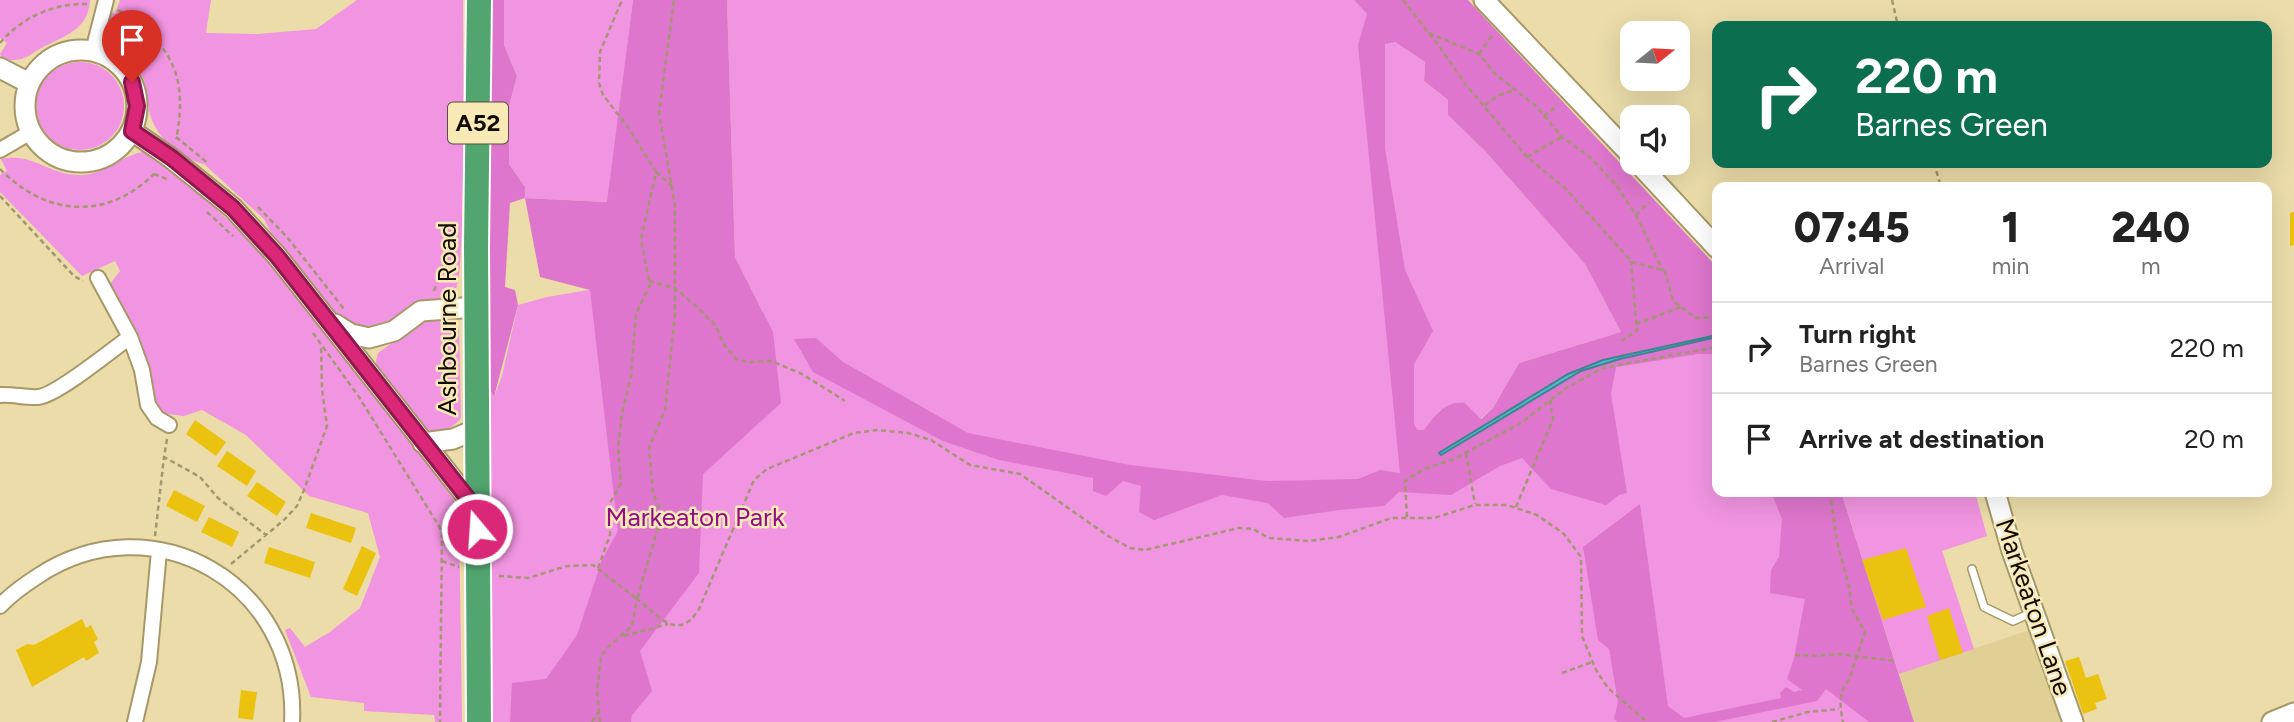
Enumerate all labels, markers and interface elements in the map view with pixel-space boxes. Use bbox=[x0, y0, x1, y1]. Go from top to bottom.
pin bbox=[102, 10, 162, 82]
icon: arrive bbox=[113, 21, 151, 59]
north arrow bbox=[1620, 21, 1690, 91]
map controls bbox=[1620, 21, 1690, 175]
text: 220 m bbox=[1855, 46, 1998, 105]
icon: right bbox=[1740, 49, 1831, 140]
road number: A52 bbox=[448, 103, 508, 144]
button: sound bbox=[1620, 105, 1690, 175]
text: Barnes Green bbox=[1855, 106, 2048, 144]
text: 07:45 bbox=[1794, 202, 1910, 253]
text: 1 bbox=[2002, 202, 2020, 253]
text: 240 bbox=[2111, 202, 2190, 253]
street label: Ashbourne Road bbox=[431, 223, 463, 415]
text: Arrival bbox=[1819, 252, 1884, 280]
text: min bbox=[1992, 252, 2029, 280]
text: m bbox=[2141, 252, 2160, 280]
text: Turn right bbox=[1799, 318, 1916, 350]
icon: right bbox=[1740, 329, 1778, 367]
text: 220 m bbox=[2170, 332, 2244, 364]
text: Barnes Green bbox=[1799, 350, 1938, 378]
icon: arrive bbox=[1740, 420, 1778, 458]
text: Arrive at destination bbox=[1799, 423, 2044, 455]
text: 20 m bbox=[2184, 423, 2244, 455]
position arrow bbox=[440, 492, 514, 566]
park label: Markeaton Park bbox=[605, 501, 785, 533]
street label: Markeaton Lane bbox=[1989, 514, 2079, 700]

